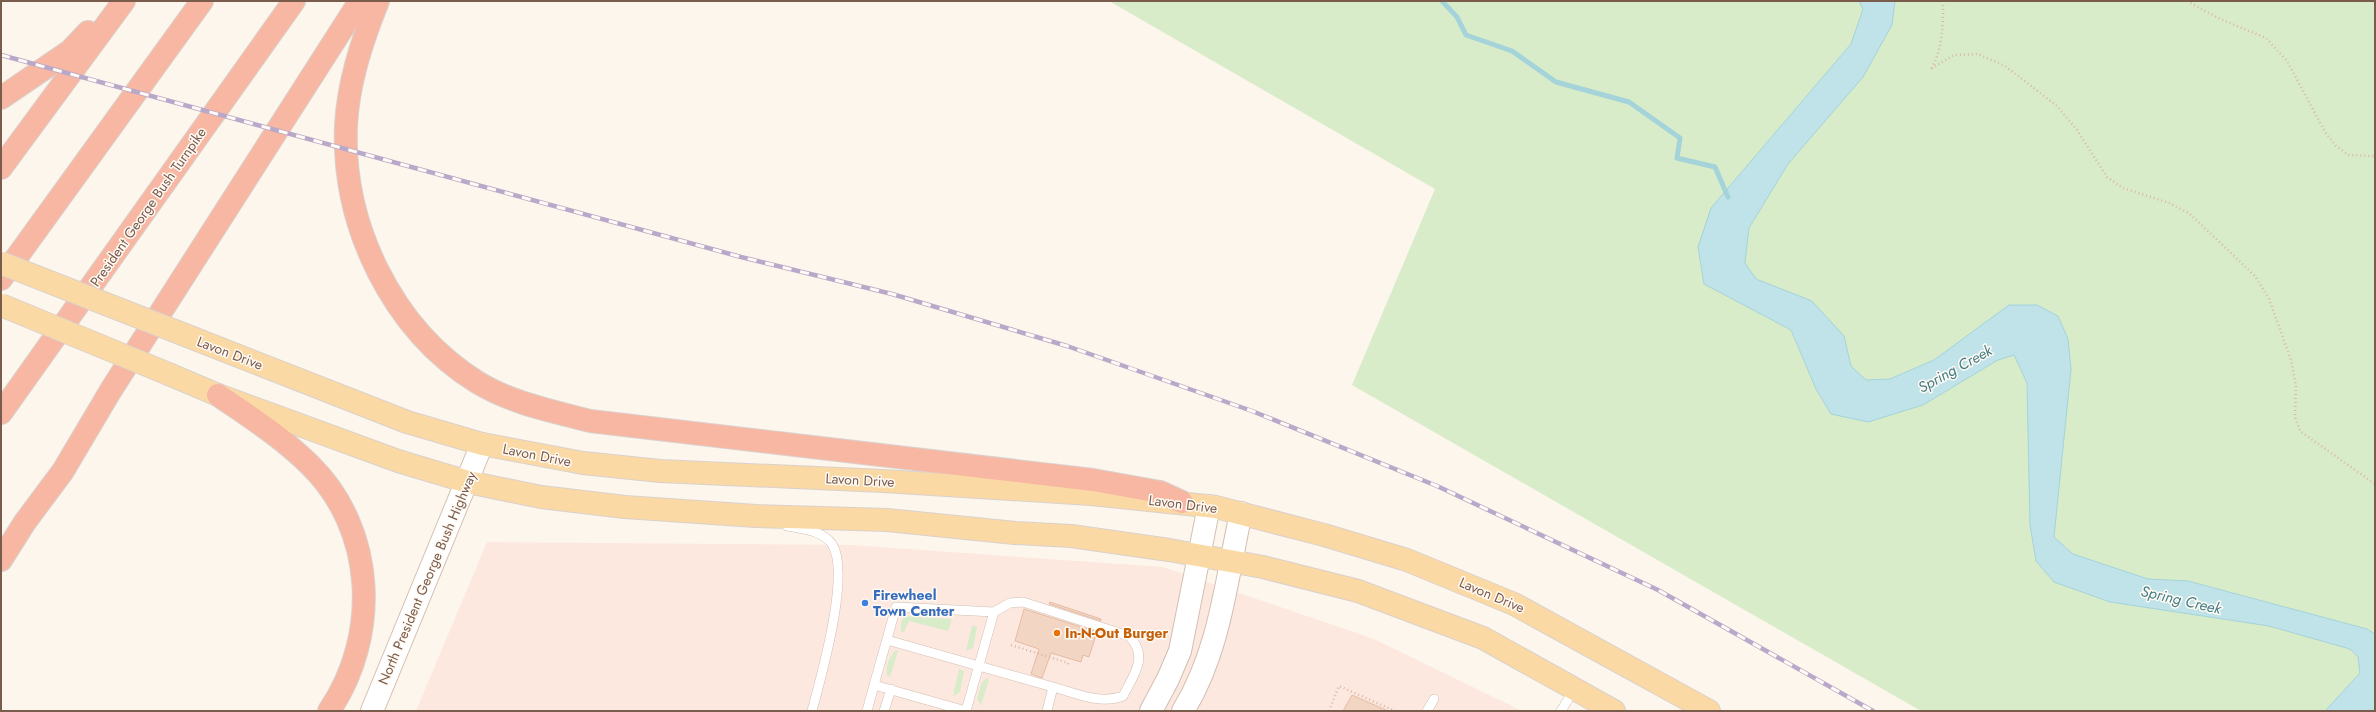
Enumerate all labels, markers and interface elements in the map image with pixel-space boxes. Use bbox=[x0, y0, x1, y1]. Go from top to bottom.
street label: President George Bush Turnpike bbox=[85, 123, 211, 291]
street label: Lavon Drive bbox=[194, 331, 266, 375]
water label: Spring Creek bbox=[1914, 339, 1997, 398]
street label: Lavon Drive bbox=[501, 439, 573, 471]
street label: North President George Bush Highway bbox=[373, 467, 481, 688]
street label: Lavon Drive bbox=[825, 468, 895, 492]
street label: Lavon Drive bbox=[1147, 490, 1219, 518]
street label: Lavon Drive bbox=[1456, 572, 1528, 618]
water label: Spring Creek bbox=[2139, 580, 2224, 620]
place label: Firewheel Town Center bbox=[873, 585, 955, 621]
marker: Firewheel Town Center bbox=[860, 598, 870, 608]
place label: In-N-Out Burger bbox=[1065, 623, 1169, 643]
marker: In-N-Out Burger bbox=[1052, 628, 1062, 638]

